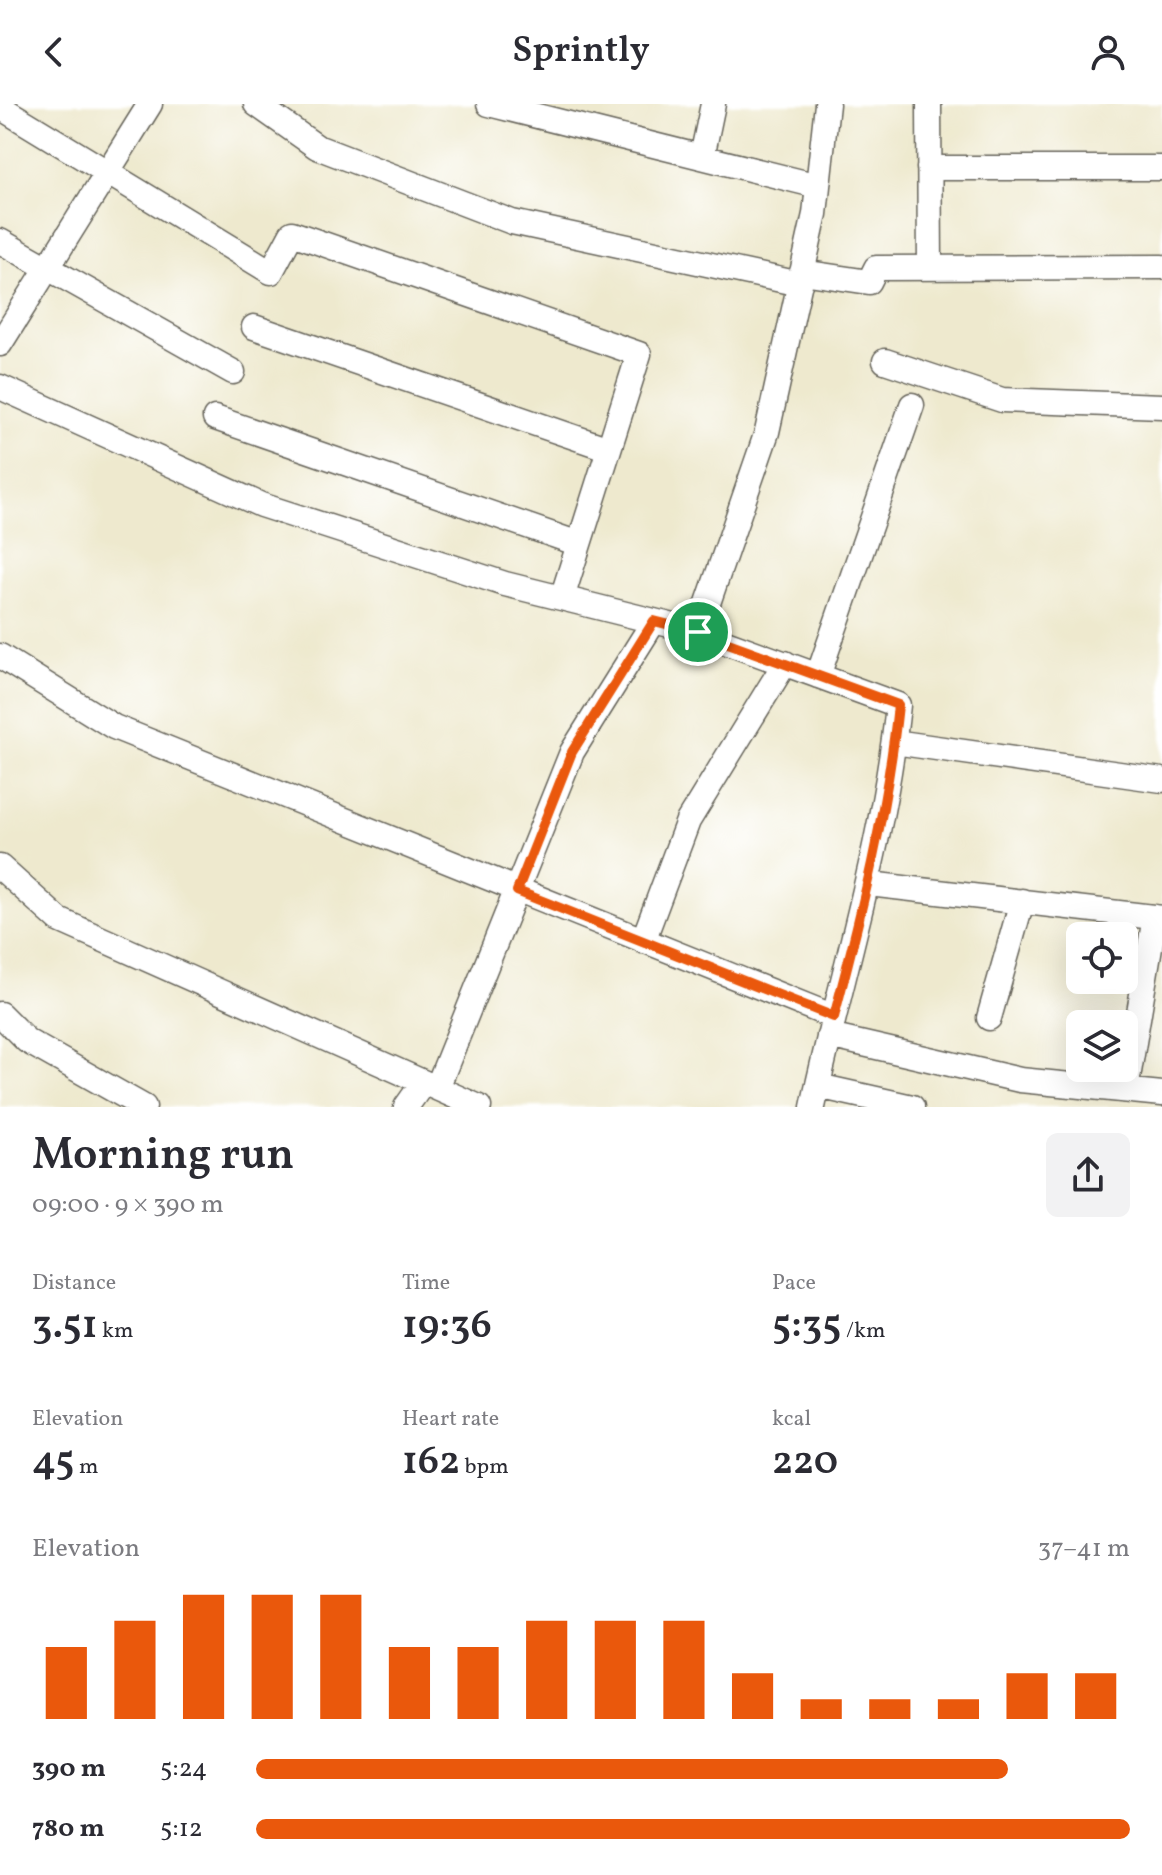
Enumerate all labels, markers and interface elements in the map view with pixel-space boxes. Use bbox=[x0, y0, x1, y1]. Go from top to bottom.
text: Sprintly bbox=[512, 27, 650, 77]
icon: back bbox=[32, 30, 76, 74]
icon: person bbox=[1086, 30, 1130, 74]
pin bbox=[664, 598, 732, 666]
icon: arrive bbox=[676, 610, 720, 654]
map controls bbox=[1066, 922, 1138, 1082]
button: locate bbox=[1066, 922, 1138, 994]
button: layers bbox=[1066, 1010, 1138, 1082]
text: Morning run bbox=[32, 1126, 294, 1187]
button: share bbox=[1046, 1133, 1130, 1217]
text: 09:00 · 9 × 390 m bbox=[32, 1187, 224, 1223]
text: Distance bbox=[32, 1268, 116, 1299]
text: Time bbox=[402, 1268, 450, 1299]
text: Pace bbox=[772, 1268, 816, 1299]
text: 3.51 bbox=[32, 1299, 98, 1355]
text: 19:36 bbox=[402, 1299, 492, 1355]
text: 5:35 bbox=[772, 1299, 842, 1355]
text: km bbox=[98, 1316, 133, 1347]
text: /km bbox=[842, 1316, 885, 1347]
text: Elevation bbox=[32, 1404, 123, 1435]
text: Heart rate bbox=[402, 1404, 499, 1435]
text: kcal bbox=[772, 1404, 811, 1435]
text: 45 bbox=[32, 1435, 75, 1491]
text: 162 bbox=[402, 1435, 460, 1491]
text: 220 bbox=[772, 1435, 838, 1491]
text: m bbox=[75, 1452, 98, 1483]
text: bpm bbox=[460, 1452, 509, 1483]
text: Elevation bbox=[32, 1531, 140, 1567]
text: 37–41 m bbox=[1038, 1531, 1130, 1567]
text: 390 m bbox=[32, 1751, 106, 1787]
text: 5:24 bbox=[160, 1751, 207, 1787]
text: 780 m bbox=[32, 1811, 105, 1847]
text: 5:12 bbox=[160, 1811, 203, 1847]

